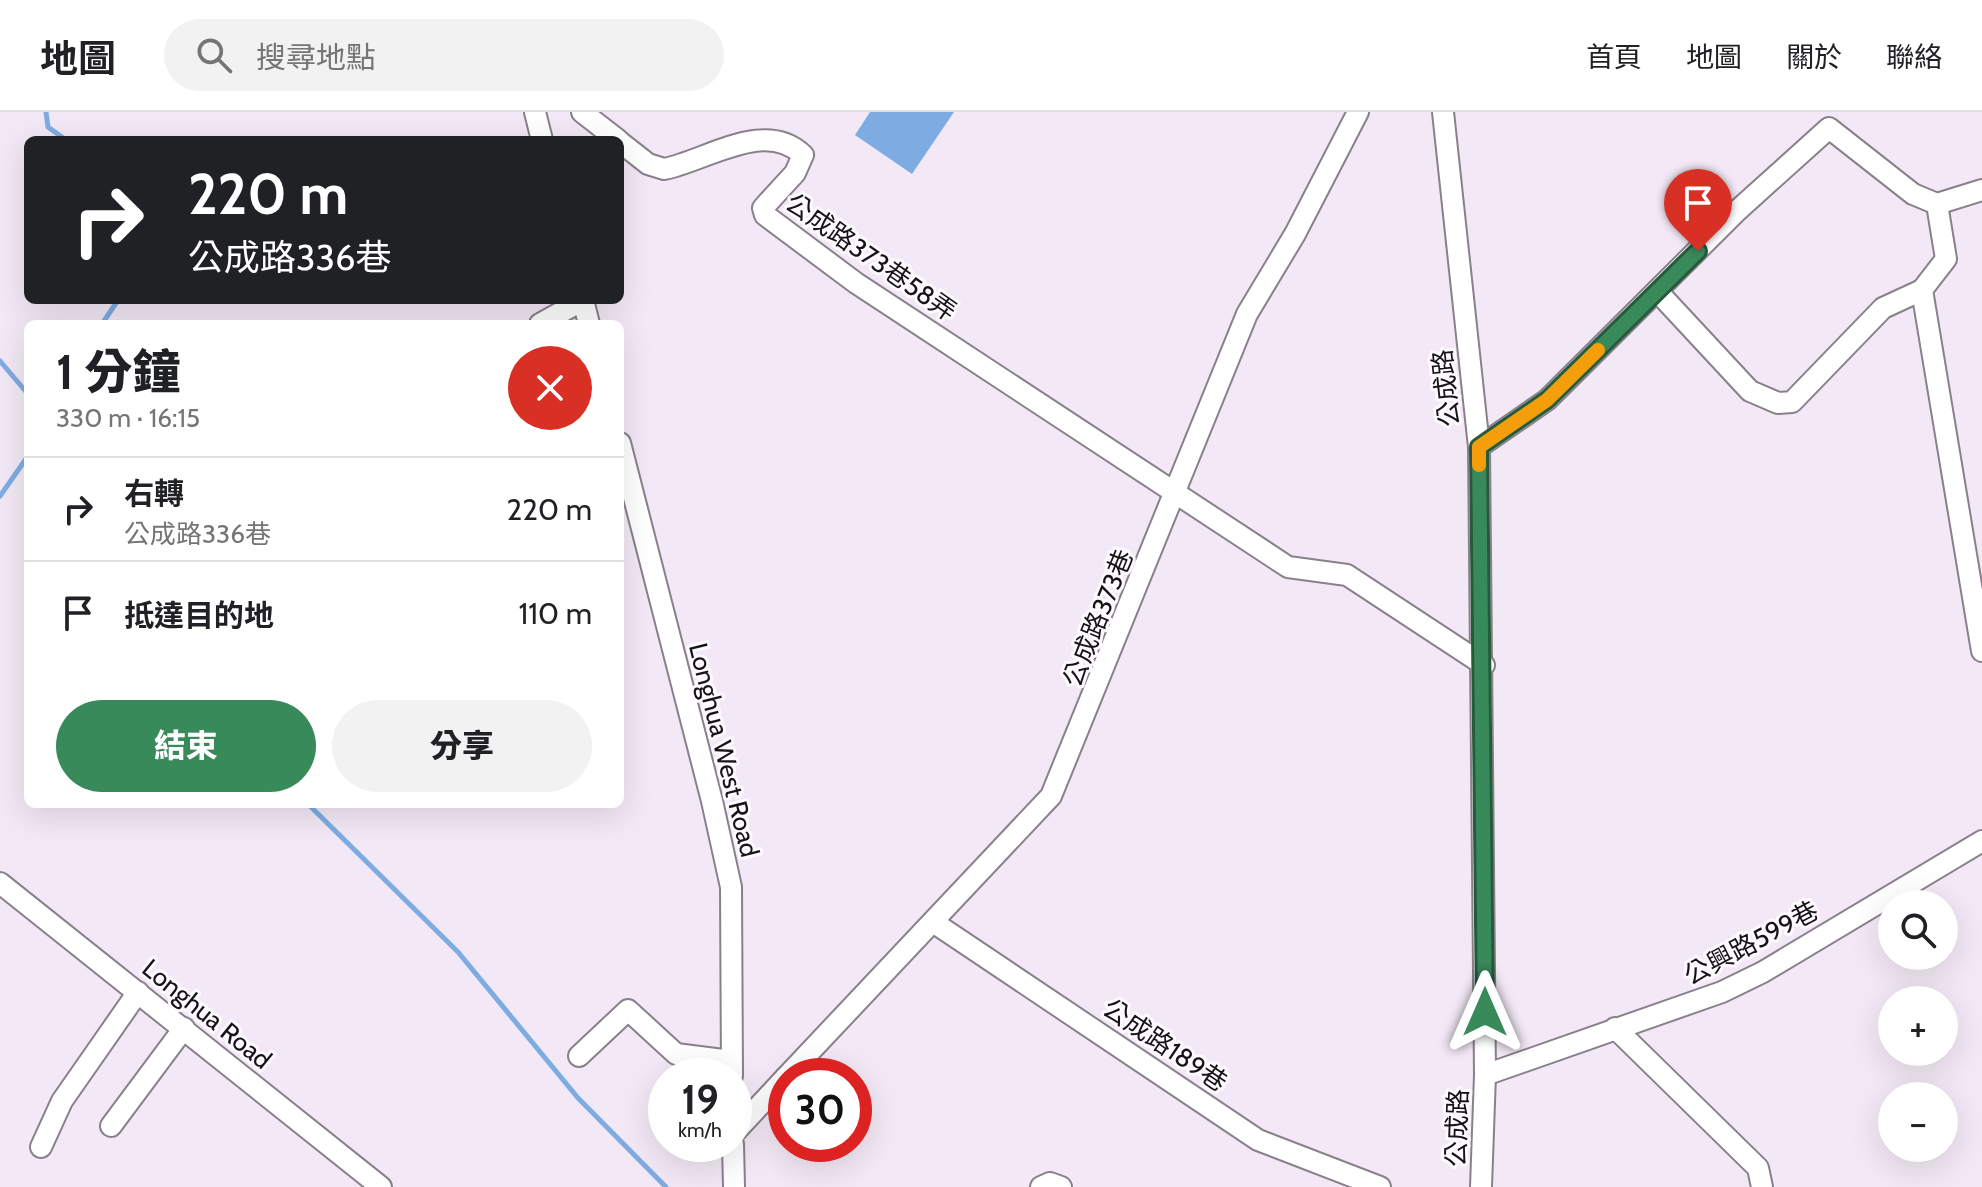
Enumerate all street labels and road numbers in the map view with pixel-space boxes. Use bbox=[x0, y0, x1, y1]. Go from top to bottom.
street label: 公成路373巷58弄 bbox=[779, 186, 963, 328]
street label: 公成路 bbox=[1426, 348, 1466, 428]
street label: 公成路373巷 bbox=[1056, 545, 1140, 691]
street label: Longhua West Road bbox=[682, 640, 766, 860]
street label: 公興路599巷 bbox=[1678, 894, 1824, 992]
street label: Longhua Road bbox=[136, 952, 278, 1076]
street label: 公成路189巷 bbox=[1097, 992, 1233, 1098]
street label: 公成路 bbox=[1440, 1088, 1474, 1168]

